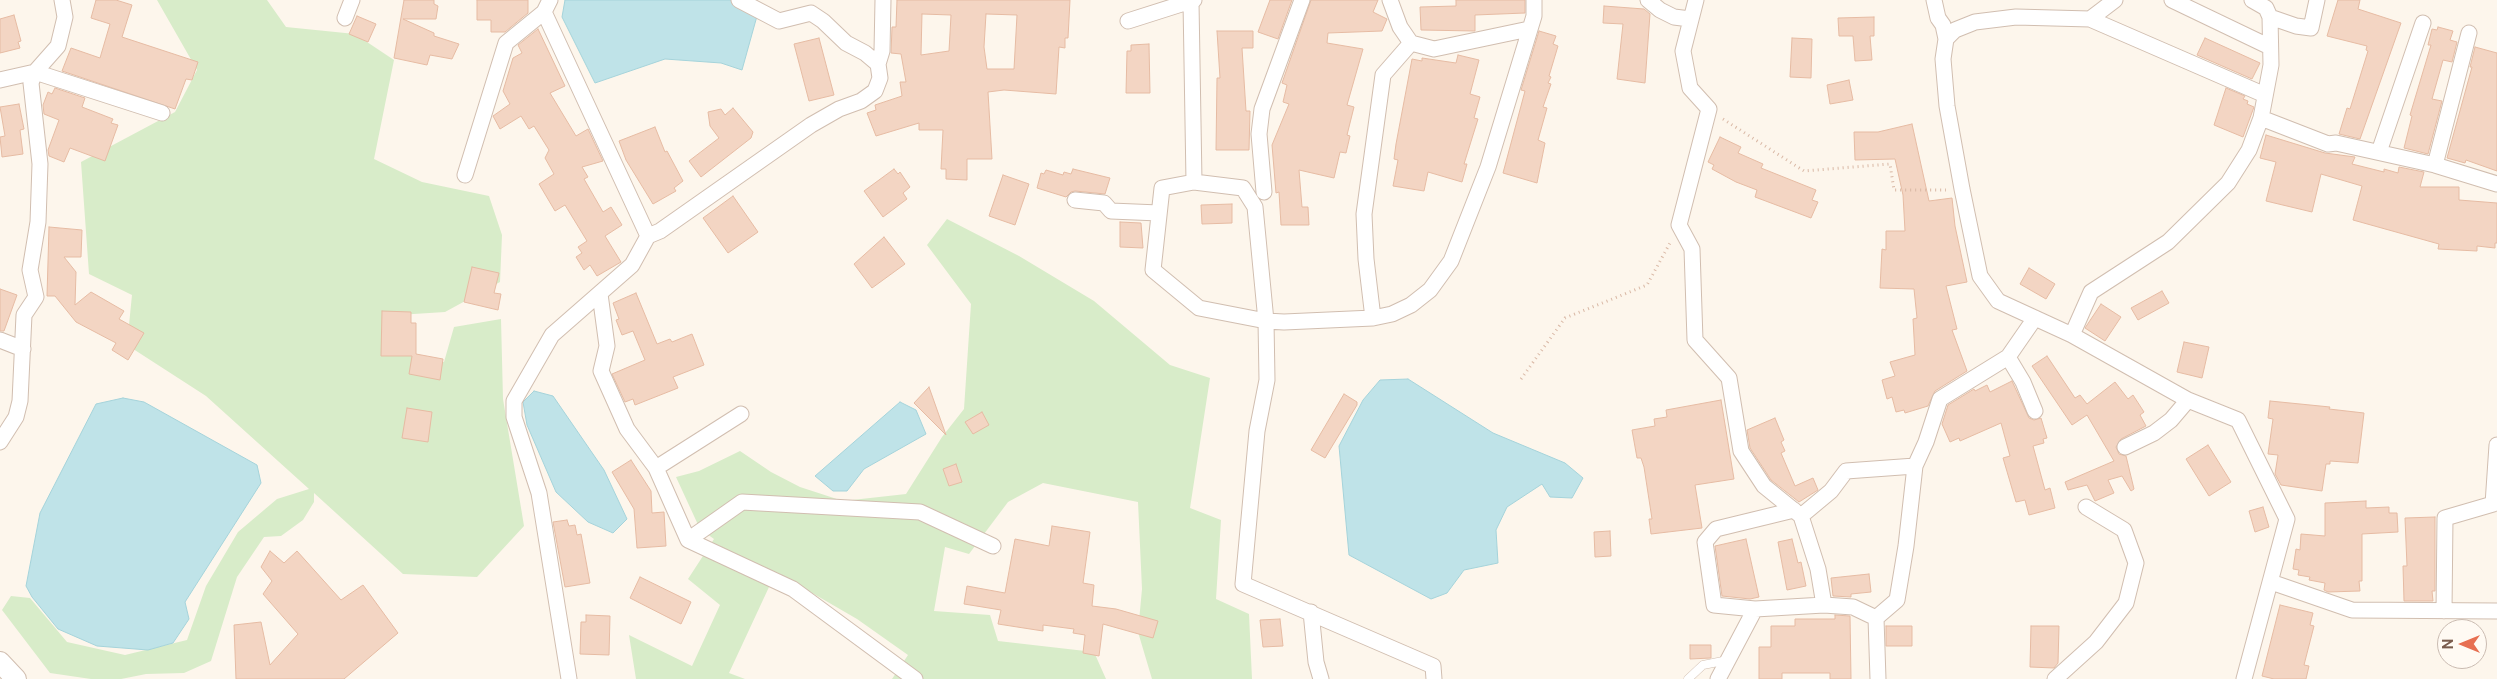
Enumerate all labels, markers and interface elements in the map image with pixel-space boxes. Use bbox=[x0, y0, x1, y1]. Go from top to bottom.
north arrow bbox=[2437, 619, 2487, 669]
text: N bbox=[2440, 639, 2456, 649]

